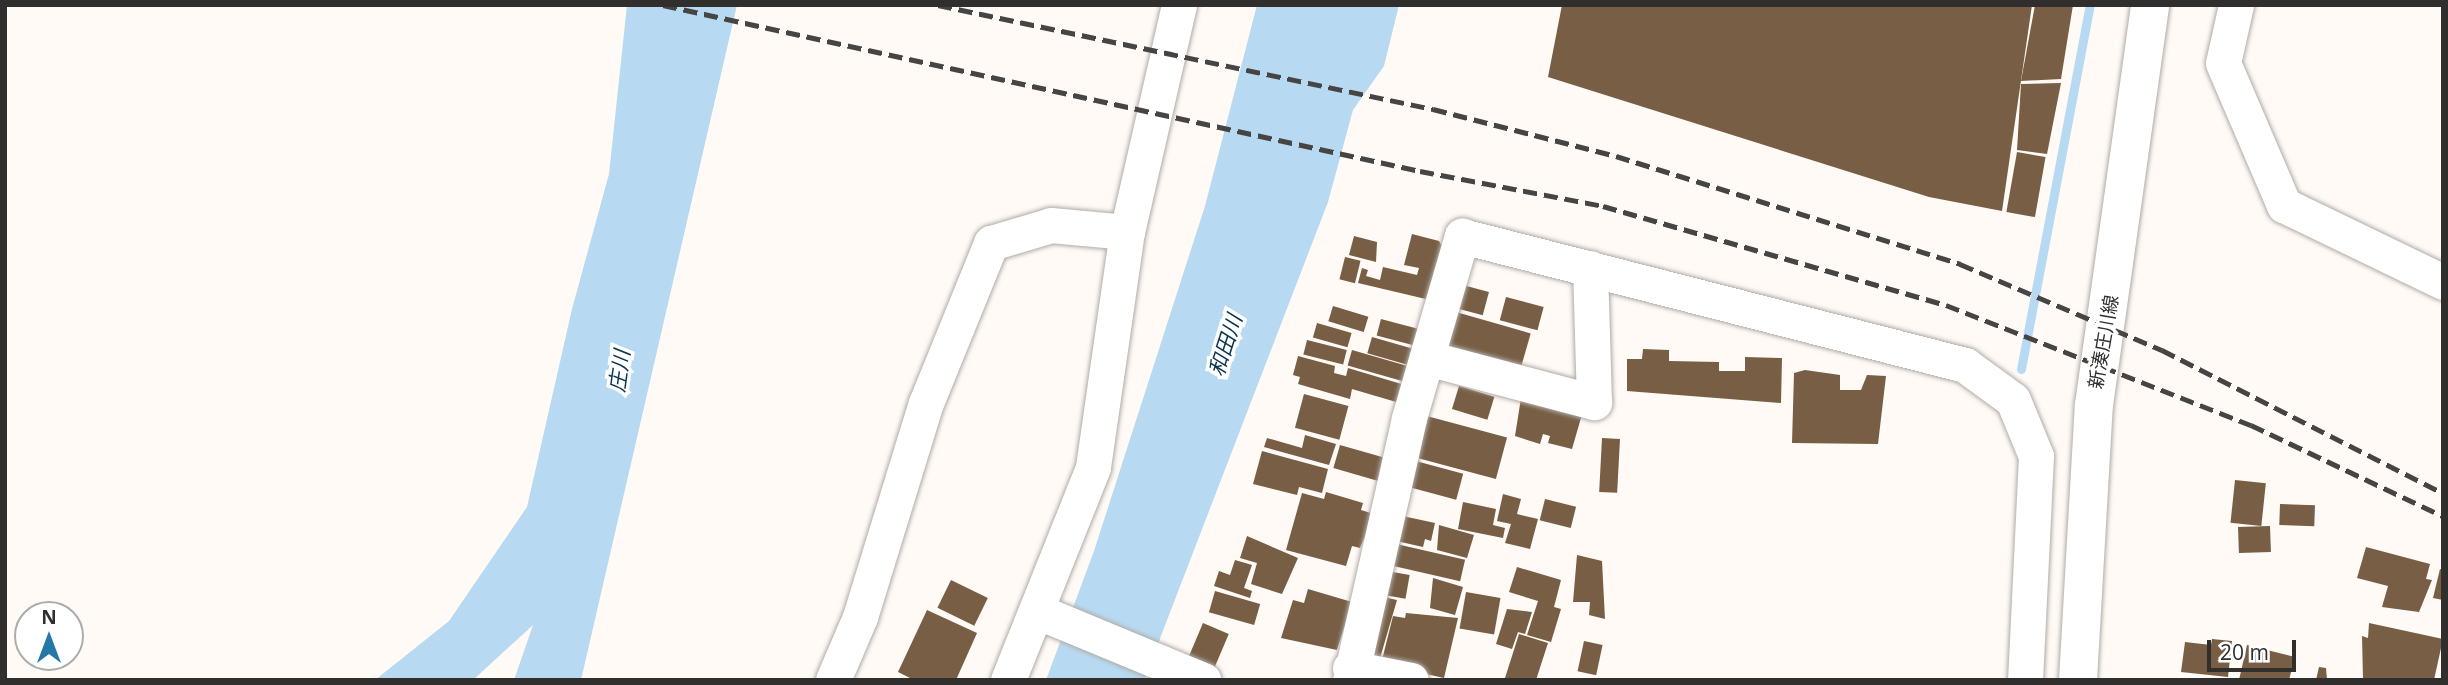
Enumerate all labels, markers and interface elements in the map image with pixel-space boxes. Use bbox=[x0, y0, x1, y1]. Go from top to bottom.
street label: 新湊庄川線 bbox=[2085, 293, 2123, 391]
water label: 和田川 bbox=[1203, 311, 1247, 379]
water label: 庄川 bbox=[604, 348, 634, 394]
north arrow bbox=[14, 601, 84, 671]
text: N bbox=[41, 604, 57, 630]
scale bar bbox=[2210, 626, 2299, 670]
text: 20 m bbox=[2220, 638, 2269, 666]

